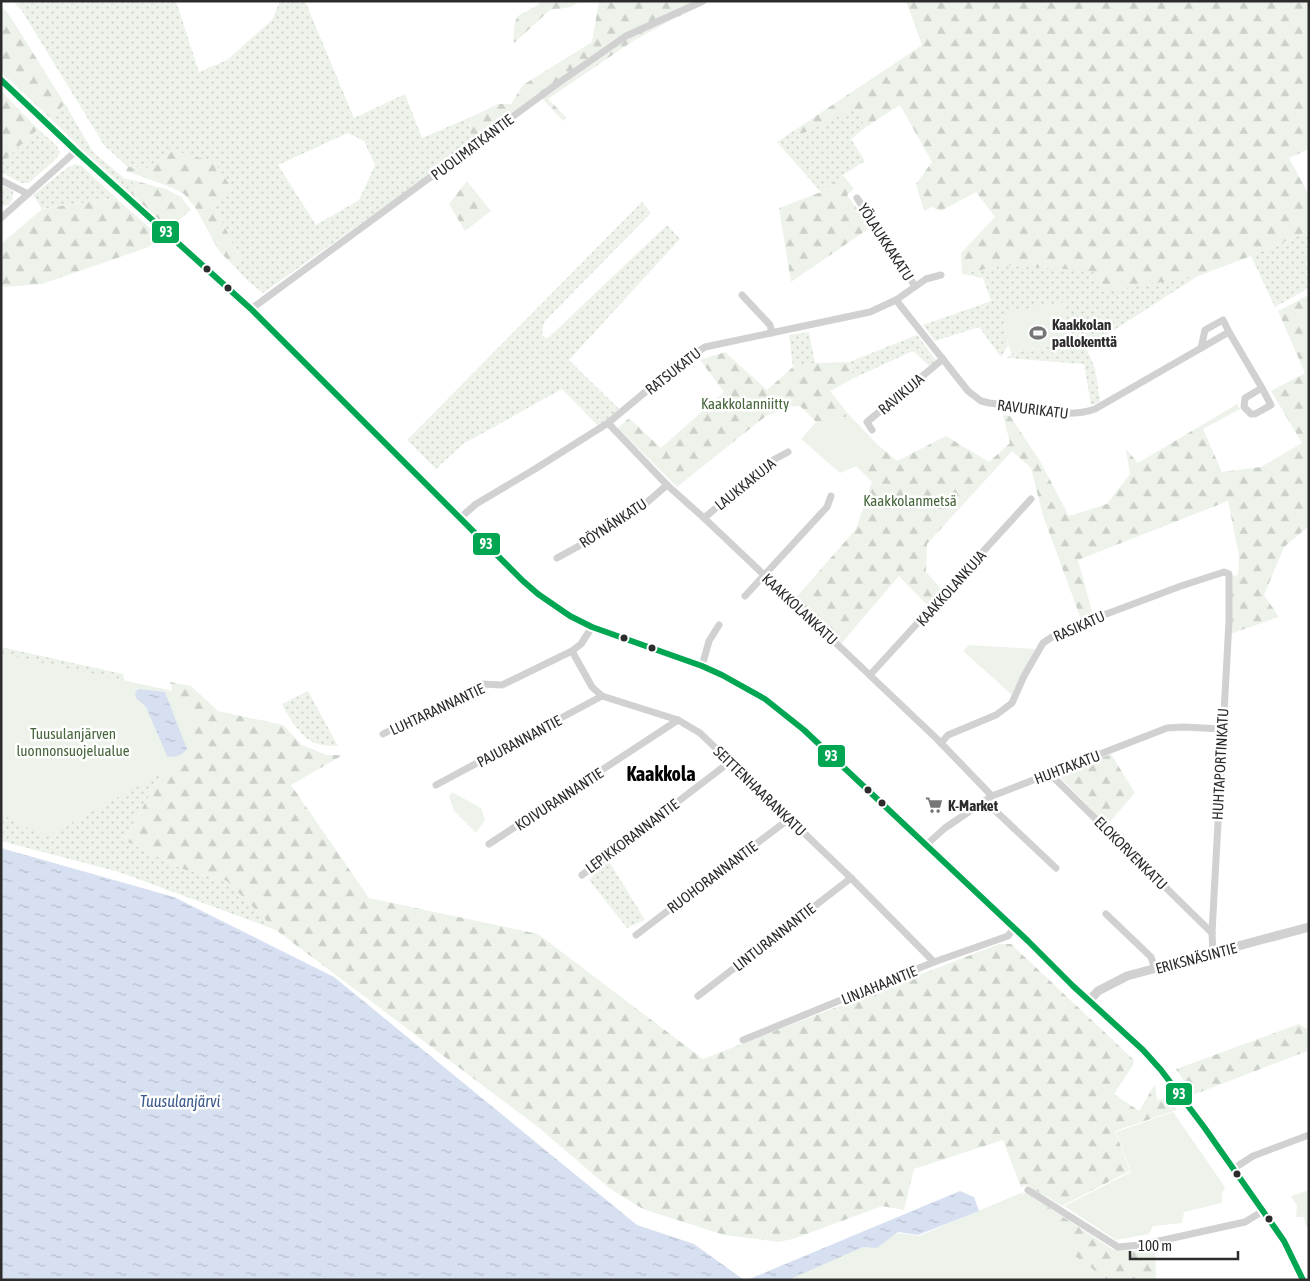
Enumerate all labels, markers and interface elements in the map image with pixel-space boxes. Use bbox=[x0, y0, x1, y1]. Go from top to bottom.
street label: PUOLIMATKANTIE bbox=[428, 110, 517, 183]
street label: YÖLAUKKAKATU bbox=[855, 200, 917, 284]
line badge: 93 bbox=[151, 220, 180, 244]
text: 93 bbox=[159, 224, 173, 240]
unlabelled marker bbox=[202, 264, 212, 274]
unlabelled marker bbox=[223, 283, 233, 293]
place label: Kaakkolan pallokenttä bbox=[1052, 316, 1117, 350]
sports icon: Kaakkolan pallokenttä bbox=[1028, 323, 1048, 343]
street label: RATSUKATU bbox=[642, 344, 704, 398]
street label: RAVIKUJA bbox=[875, 370, 928, 418]
park label: Kaakkolanniitty bbox=[701, 395, 789, 412]
street label: RAVURIKATU bbox=[996, 396, 1070, 422]
street label: LAUKKAKUJA bbox=[712, 454, 779, 513]
park label: Kaakkolanmetsä bbox=[863, 492, 957, 509]
street label: RÖYNÄNKATU bbox=[576, 495, 650, 551]
line badge: 93 bbox=[472, 532, 501, 556]
text: 93 bbox=[479, 536, 493, 552]
street label: KAAKKOLANKUJA bbox=[913, 546, 990, 629]
street label: KAAKKOLANKATU bbox=[759, 570, 841, 648]
street label: RASIKATU bbox=[1051, 607, 1107, 645]
unlabelled marker bbox=[619, 633, 629, 643]
unlabelled marker bbox=[647, 643, 657, 653]
street label: LUHTARANNANTIE bbox=[387, 679, 487, 738]
street label: HUHTAPORTINKATU bbox=[1209, 708, 1231, 820]
street label: PAJURANNANTIE bbox=[474, 711, 565, 770]
park label: Tuusulanjärven luonnonsuojelualue bbox=[16, 725, 130, 759]
street label: SEITTENHAARANKATU bbox=[710, 743, 810, 839]
line badge: 93 bbox=[817, 744, 846, 768]
street label: HUHTAKATU bbox=[1032, 747, 1102, 787]
text: 93 bbox=[824, 748, 838, 764]
district label: Kaakkola bbox=[626, 762, 696, 785]
street label: KOIVURANNANTIE bbox=[512, 764, 607, 834]
unlabelled marker bbox=[863, 785, 873, 795]
street label: LEPIKKORANNANTIE bbox=[582, 795, 682, 876]
supermarket icon: K-Market bbox=[924, 795, 944, 815]
place label: K-Market bbox=[948, 797, 999, 814]
unlabelled marker bbox=[877, 798, 887, 808]
street label: ELOKORVENKATU bbox=[1091, 813, 1171, 893]
street label: RUOHORANNANTIE bbox=[664, 837, 761, 916]
street label: LINTURANNANTIE bbox=[730, 899, 819, 974]
street label: ERIKSNÄSINTIE bbox=[1154, 939, 1239, 977]
street label: LINJAHAANTIE bbox=[839, 962, 920, 1008]
line badge: 93 bbox=[1165, 1082, 1193, 1106]
text: 93 bbox=[1172, 1086, 1186, 1102]
water label: Tuusulanjärvi bbox=[140, 1092, 221, 1111]
unlabelled marker bbox=[1232, 1169, 1242, 1179]
unlabelled marker bbox=[1264, 1214, 1274, 1224]
scale bar bbox=[1130, 1228, 1238, 1260]
text: 100 m bbox=[1138, 1237, 1172, 1254]

